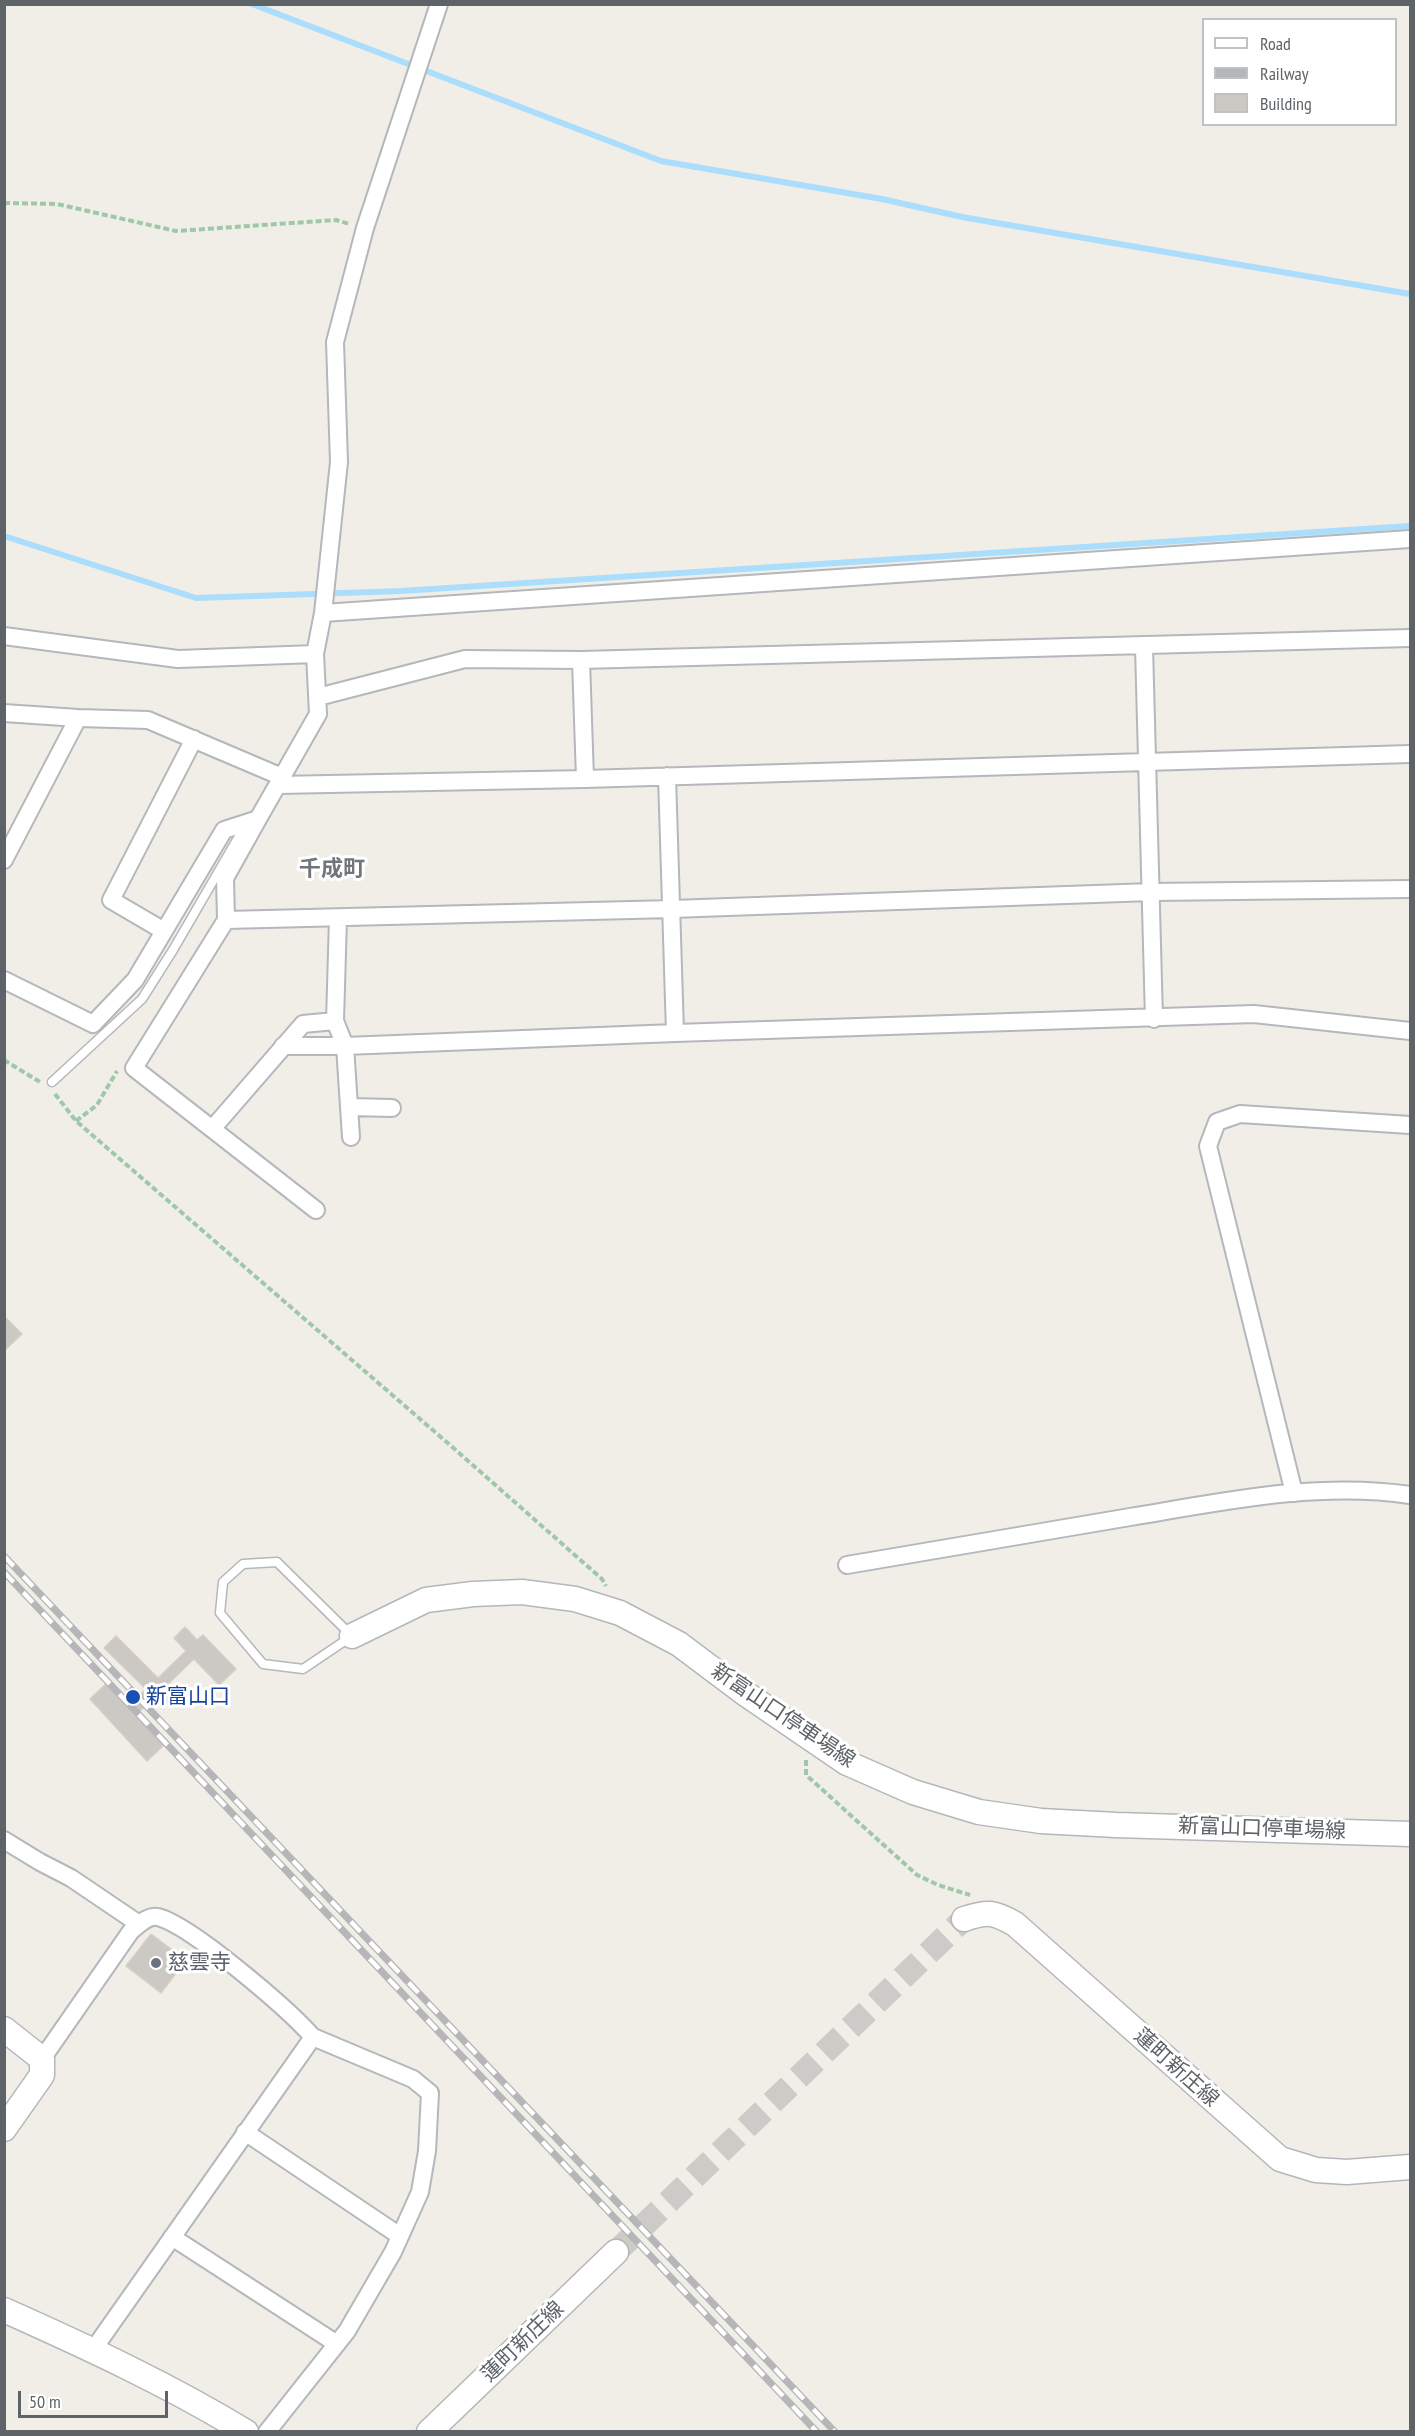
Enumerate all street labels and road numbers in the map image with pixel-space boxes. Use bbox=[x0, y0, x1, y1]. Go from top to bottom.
street label: 新富山口停車場線 bbox=[706, 1659, 860, 1773]
street label: 新富山口停車場線 bbox=[1178, 1813, 1346, 1845]
street label: 蓮町新庄線 bbox=[1129, 2024, 1223, 2112]
street label: 蓮町新庄線 bbox=[476, 2296, 570, 2388]

